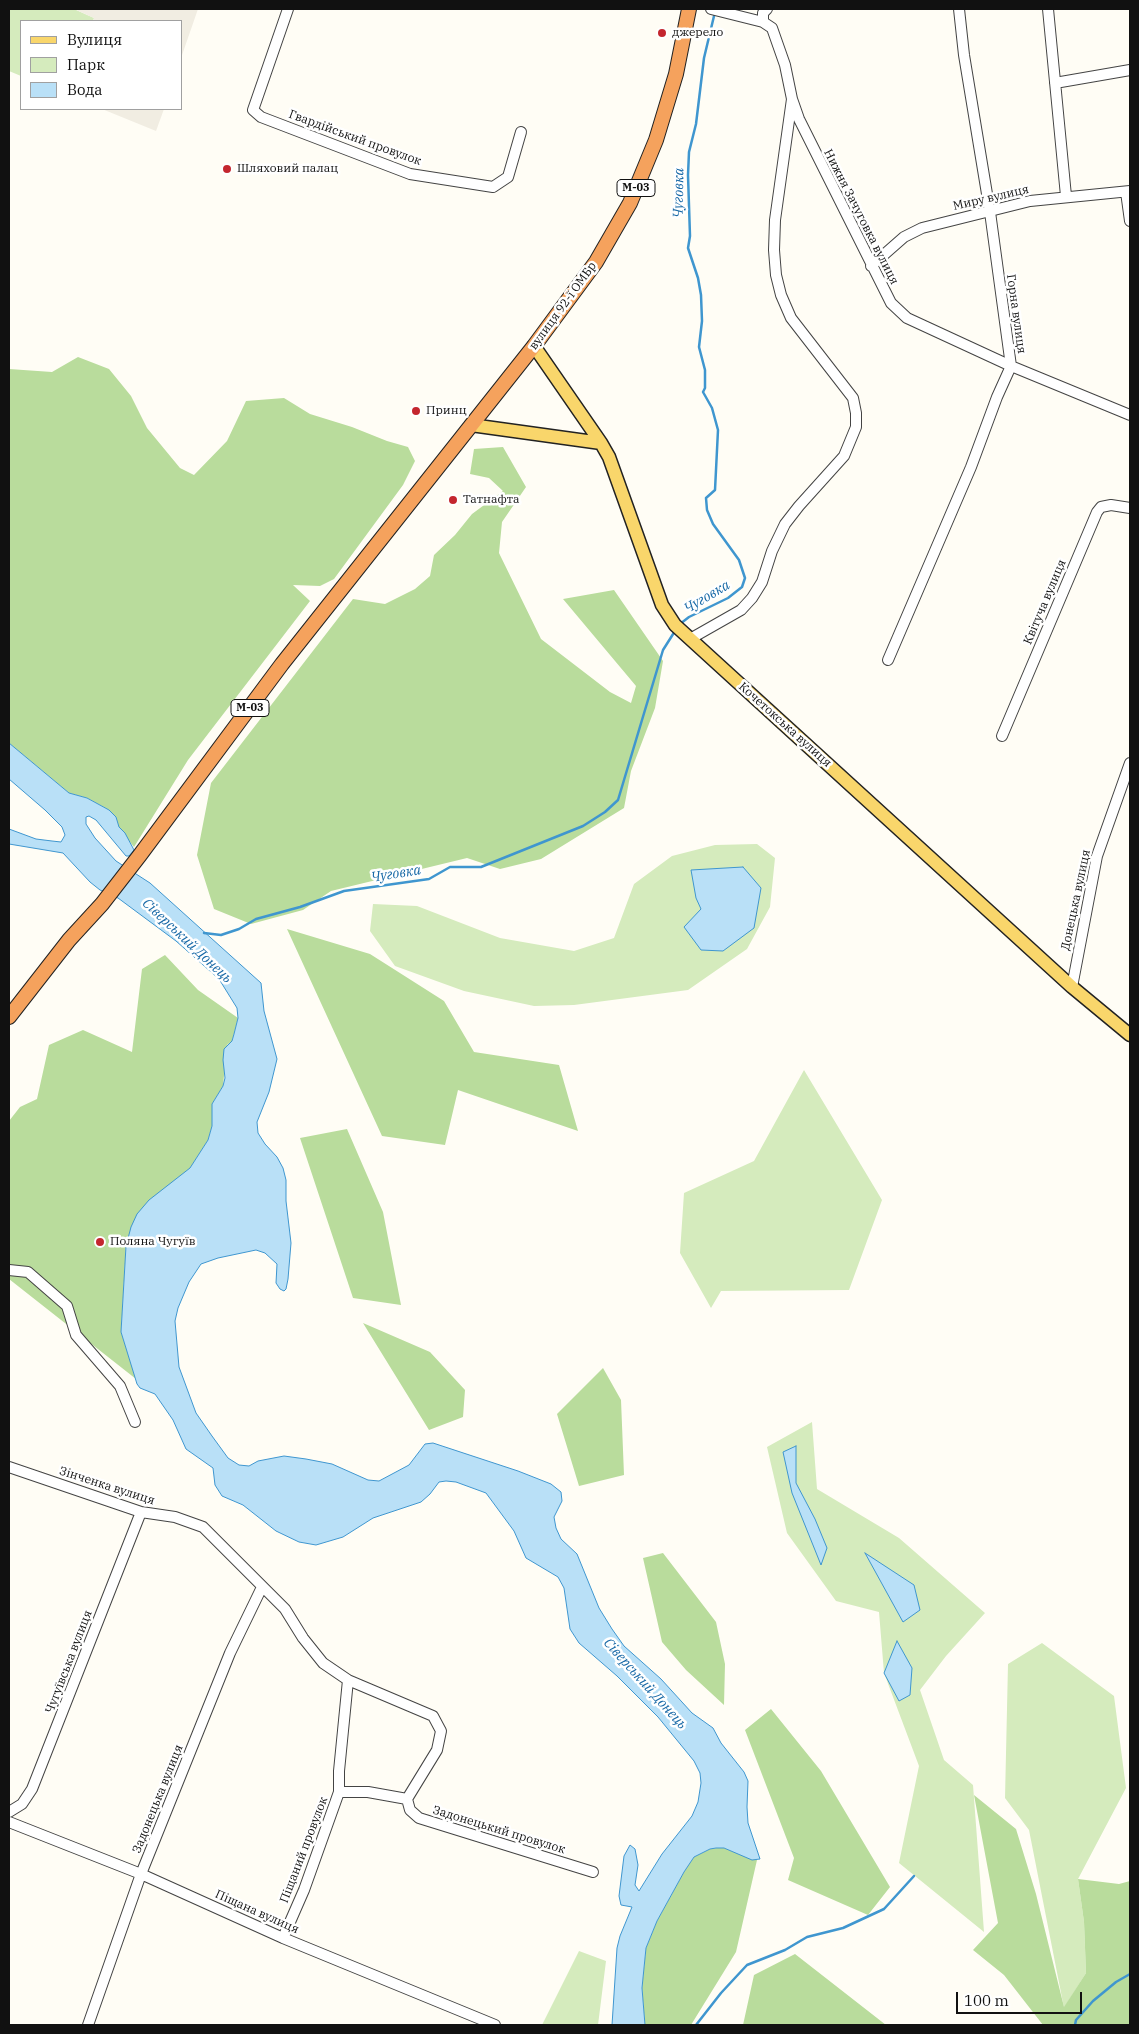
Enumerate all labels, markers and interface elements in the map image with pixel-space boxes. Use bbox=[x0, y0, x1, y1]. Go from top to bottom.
legend bbox=[20, 20, 182, 110]
place label: джерело bbox=[672, 26, 723, 40]
marker: джерело bbox=[656, 27, 668, 39]
text: Вулиця bbox=[67, 30, 122, 49]
text: Парк bbox=[67, 55, 105, 74]
text: Вода bbox=[67, 80, 103, 99]
street label: Гвардійський провулок bbox=[287, 107, 423, 169]
street label: Нижня Зачуговка вулиця bbox=[821, 147, 901, 287]
place label: Шляховий палац bbox=[237, 162, 338, 176]
marker: Шляховий палац bbox=[221, 163, 233, 175]
water label: Чуговка bbox=[670, 168, 688, 218]
road number: М-03 bbox=[617, 180, 655, 197]
street label: Миру вулиця bbox=[952, 182, 1030, 214]
street label: вулиця 92-ї ОМБр bbox=[526, 259, 600, 353]
street label: Горна вулиця bbox=[1003, 273, 1029, 355]
place label: Принц bbox=[426, 404, 467, 418]
marker: Принц bbox=[410, 405, 422, 417]
place label: Татнафта bbox=[463, 493, 520, 507]
marker: Татнафта bbox=[447, 494, 459, 506]
street label: Квітуча вулиця bbox=[1021, 557, 1069, 647]
water label: Чуговка bbox=[681, 577, 733, 617]
street label: Кочетокська вулиця bbox=[736, 680, 834, 770]
road number: М-03 bbox=[231, 700, 269, 716]
street label: Донецька вулиця bbox=[1058, 848, 1094, 952]
water label: Чуговка bbox=[370, 862, 422, 886]
water label: Сіверський Донець bbox=[139, 895, 235, 987]
place label: Поляна Чугуїв bbox=[110, 1235, 195, 1249]
marker: Поляна Чугуїв bbox=[94, 1236, 106, 1248]
street label: Зінченка вулиця bbox=[57, 1464, 157, 1508]
street label: Чугуївська вулиця bbox=[43, 1608, 95, 1716]
water label: Сіверський Донець bbox=[600, 1635, 690, 1733]
street label: Задонецька вулиця bbox=[130, 1743, 186, 1855]
street label: Піщаний провулок bbox=[277, 1795, 331, 1905]
street label: Задонецький провулок bbox=[431, 1803, 567, 1857]
street label: Піщана вулиця bbox=[213, 1887, 301, 1937]
scale bar bbox=[959, 1982, 1085, 2014]
text: 100 m bbox=[964, 1991, 1009, 2010]

